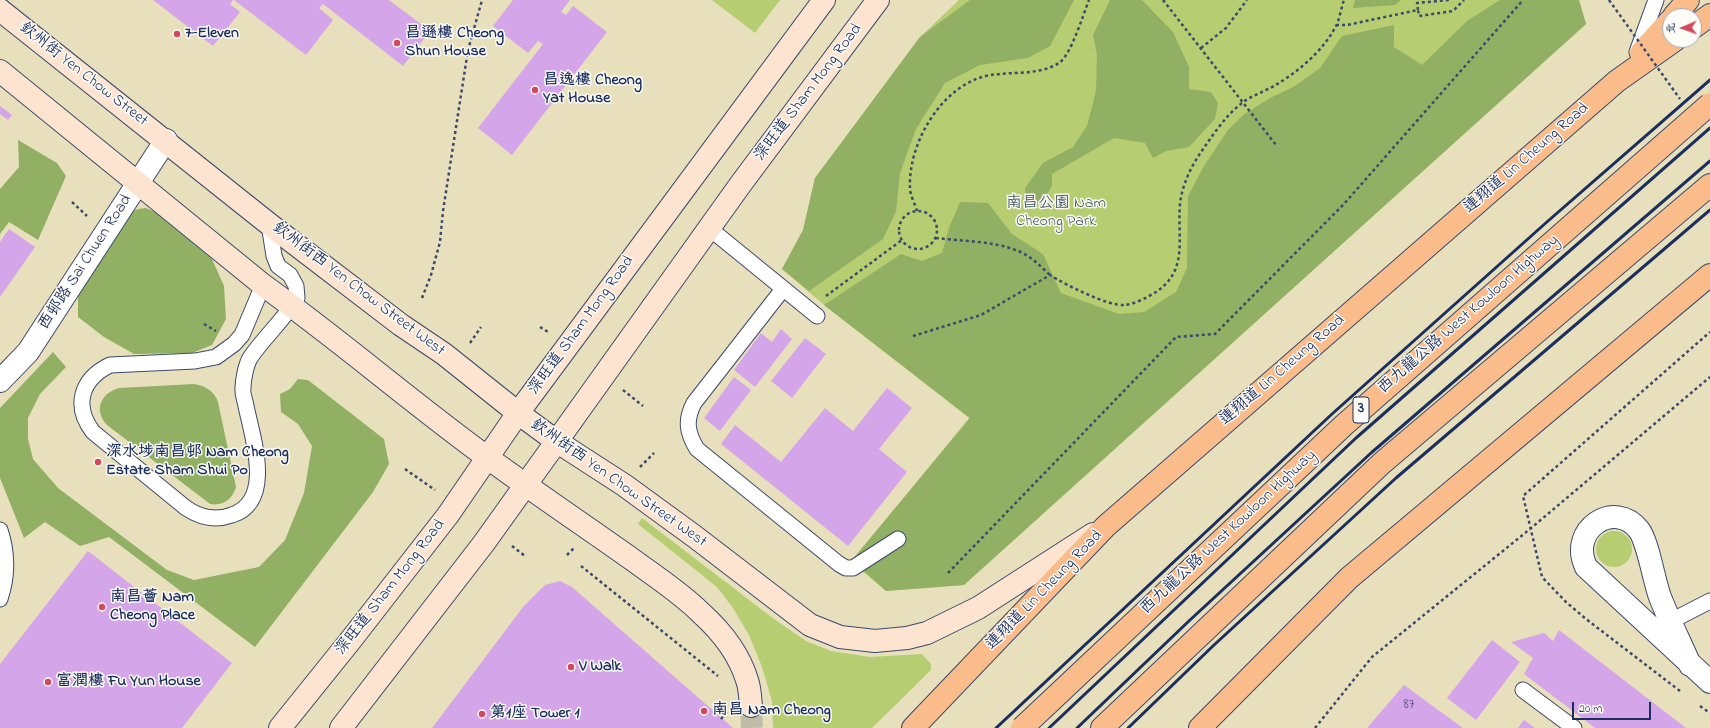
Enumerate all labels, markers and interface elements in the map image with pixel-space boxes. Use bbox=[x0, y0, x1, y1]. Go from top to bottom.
north arrow bbox=[1662, 8, 1702, 48]
street label: 欽州街 Yen Chow Street bbox=[15, 19, 151, 131]
street label: 深旺道 Sham Mong Road bbox=[751, 21, 867, 165]
text: 北 bbox=[1663, 23, 1679, 34]
place label: 7-Eleven bbox=[185, 24, 239, 44]
place label: 昌遜樓 Cheong Shun House bbox=[405, 24, 504, 62]
marker: 7-Eleven bbox=[172, 29, 182, 39]
marker: 昌遜樓 Cheong Shun House bbox=[392, 38, 402, 48]
place label: 昌逸樓 Cheong Yat House bbox=[543, 71, 642, 109]
marker: 昌逸樓 Cheong Yat House bbox=[530, 85, 540, 95]
street label: 連翔道 Lin Cheung Road bbox=[1461, 100, 1593, 218]
street label: 西邨路 Sai Chuen Road bbox=[35, 192, 137, 334]
park label: 南昌公園 Nam Cheong Park bbox=[1006, 194, 1106, 232]
street label: 欽州街西 Yen Chow Street West bbox=[268, 219, 448, 361]
street label: 西九龍公路 West Kowloon Highway bbox=[1375, 231, 1563, 399]
street label: 深旺道 Sham Mong Road bbox=[525, 253, 639, 399]
street label: 連翔道 Lin Cheung Road bbox=[1217, 312, 1349, 430]
road number: 3 bbox=[1353, 397, 1369, 423]
street label: 欽州街西 Yen Chow Street West bbox=[526, 416, 710, 552]
place label: 深水埗南昌邨 Nam Cheong Estate Sham Shui Po bbox=[106, 443, 289, 481]
street label: 西九龍公路 West Kowloon Highway bbox=[1137, 447, 1321, 619]
marker: 深水埗南昌邨 Nam Cheong Estate Sham Shui Po bbox=[93, 457, 103, 467]
street label: 深旺道 Sham Mong Road bbox=[332, 516, 450, 660]
street label: 連翔道 Lin Cheung Road bbox=[983, 527, 1107, 655]
place label: 南昌薈 Nam Cheong Place bbox=[110, 588, 195, 626]
marker: 南昌薈 Nam Cheong Place bbox=[97, 602, 107, 612]
place label: V Walk bbox=[579, 657, 621, 677]
marker: V Walk bbox=[566, 662, 576, 672]
place label: 富潤樓 Fu Yun House bbox=[56, 672, 201, 692]
marker: 富潤樓 Fu Yun House bbox=[43, 677, 53, 687]
scale bar bbox=[1574, 694, 1653, 720]
house number: 87 bbox=[1403, 698, 1415, 714]
text: 20 m bbox=[1579, 700, 1602, 718]
place label: 南昌 Nam Cheong bbox=[712, 701, 831, 721]
place label: 第1座 Tower 1 bbox=[490, 704, 580, 724]
marker: 南昌 Nam Cheong bbox=[699, 706, 709, 716]
marker: 第1座 Tower 1 bbox=[477, 709, 487, 719]

